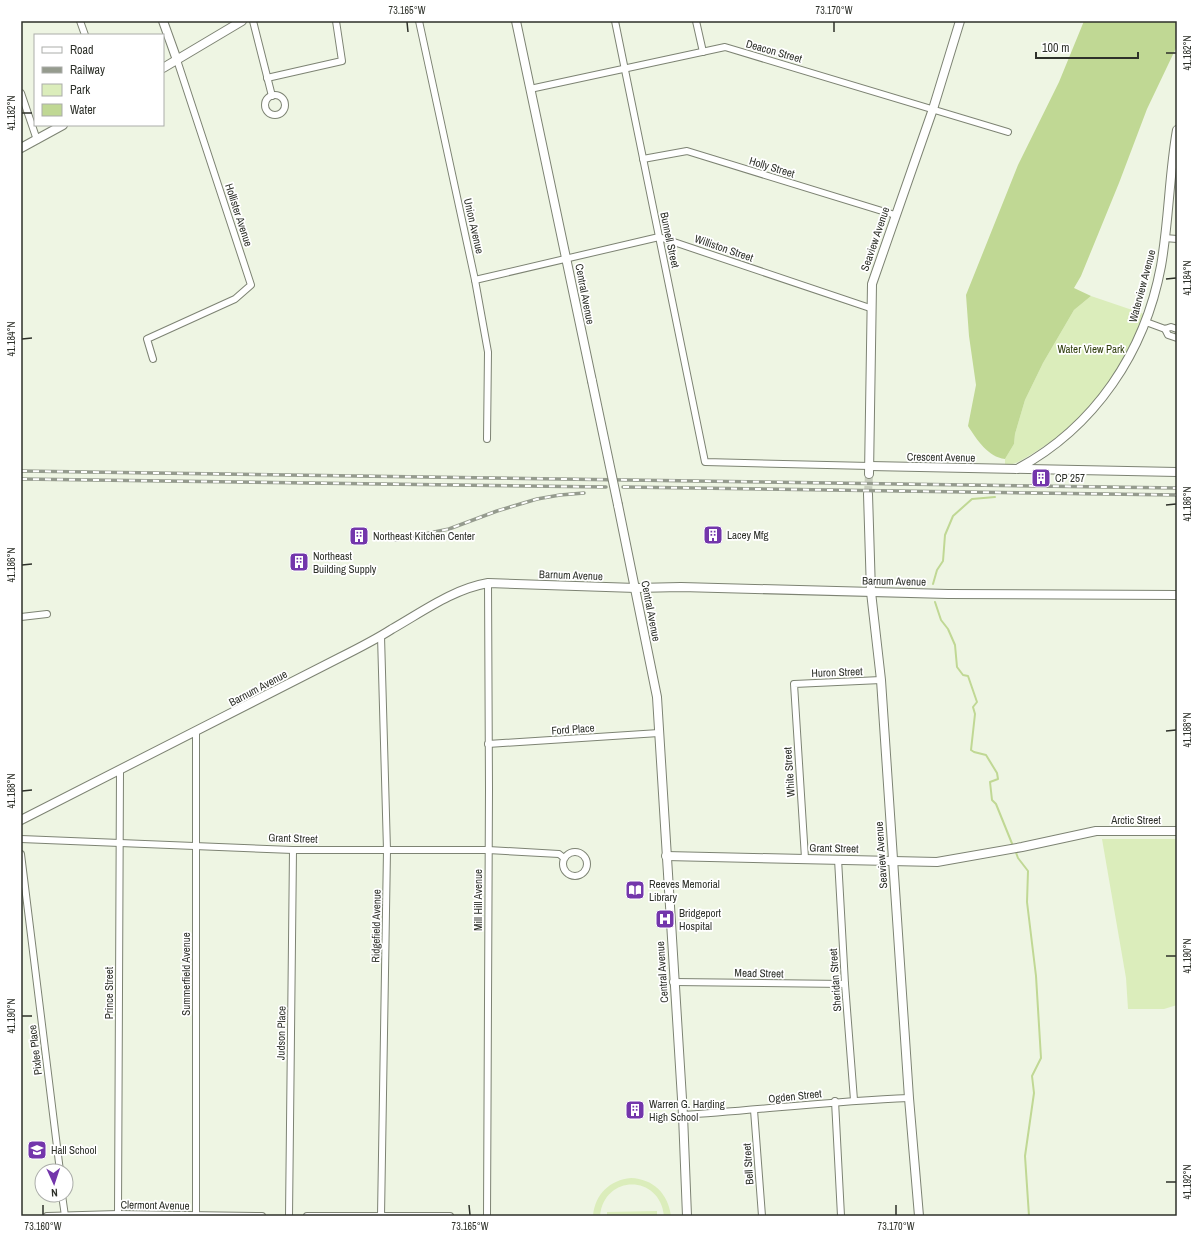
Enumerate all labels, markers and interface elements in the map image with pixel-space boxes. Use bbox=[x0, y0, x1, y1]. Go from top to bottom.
text: 73.165°W bbox=[389, 4, 426, 17]
text: 73.170°W bbox=[816, 4, 853, 17]
legend bbox=[34, 34, 164, 126]
scale bar bbox=[1036, 34, 1138, 60]
text: 41.182°N bbox=[1181, 35, 1194, 71]
street label: Deacon Street bbox=[744, 36, 804, 66]
text: 100 m bbox=[1042, 40, 1069, 56]
text: Road bbox=[70, 42, 94, 58]
text: Railway bbox=[70, 62, 105, 78]
text: Park bbox=[70, 82, 90, 98]
text: 41.182°N bbox=[5, 95, 18, 131]
text: Water bbox=[70, 102, 97, 118]
street label: Holly Street bbox=[748, 153, 797, 181]
street label: Hollister Avenue bbox=[222, 182, 256, 248]
street label: Union Avenue bbox=[461, 197, 487, 255]
street label: Seaview Avenue bbox=[857, 205, 893, 273]
street label: Bunnell Street bbox=[657, 211, 683, 270]
street label: Williston Street bbox=[693, 231, 756, 265]
street label: Waterview Avenue bbox=[1126, 248, 1158, 324]
text: 41.184°N bbox=[1181, 260, 1194, 296]
street label: Central Avenue bbox=[572, 262, 598, 326]
text: 41.184°N bbox=[5, 321, 18, 357]
park label: Water View Park bbox=[1057, 342, 1125, 356]
street label: Crescent Avenue bbox=[907, 449, 975, 465]
building icon: CP 257 bbox=[1030, 467, 1052, 489]
place label: CP 257 bbox=[1055, 471, 1085, 485]
text: 41.186°N bbox=[1181, 486, 1194, 522]
building icon: Lacey Mfg bbox=[702, 524, 724, 546]
building icon: Northeast Kitchen Center bbox=[348, 525, 370, 547]
place label: Lacey Mfg bbox=[727, 528, 769, 542]
place label: Northeast Kitchen Center bbox=[373, 529, 475, 543]
text: 41.186°N bbox=[5, 547, 18, 583]
place label: Northeast Building Supply bbox=[313, 549, 377, 576]
building icon: Northeast Building Supply bbox=[288, 551, 310, 573]
street label: Barnum Avenue bbox=[539, 567, 603, 583]
street label: Barnum Avenue bbox=[862, 573, 926, 589]
street label: Central Avenue bbox=[638, 579, 664, 643]
street label: Huron Street bbox=[811, 664, 863, 680]
street label: Barnum Avenue bbox=[226, 667, 290, 709]
text: 41.188°N bbox=[1181, 712, 1194, 748]
street label: Ford Place bbox=[551, 721, 595, 737]
street label: White Street bbox=[780, 746, 798, 797]
text: 41.188°N bbox=[5, 773, 18, 809]
street label: Arctic Street bbox=[1110, 813, 1161, 827]
street label: Seaview Avenue bbox=[872, 821, 890, 889]
street label: Grant Street bbox=[268, 830, 318, 846]
street label: Grant Street bbox=[809, 841, 859, 855]
street label: Mill Hill Avenue bbox=[471, 869, 485, 931]
place label: Reeves Memorial Library bbox=[649, 877, 720, 904]
library icon: Reeves Memorial Library bbox=[624, 879, 646, 901]
street label: Ridgefield Avenue bbox=[368, 889, 384, 963]
place label: Bridgeport Hospital bbox=[679, 906, 722, 933]
hospital icon: Bridgeport Hospital bbox=[654, 908, 676, 930]
street label: Summerfield Avenue bbox=[179, 932, 193, 1016]
text: 41.190°N bbox=[1181, 938, 1194, 974]
street label: Central Avenue bbox=[653, 941, 671, 1003]
street label: Sheridan Street bbox=[826, 948, 844, 1012]
street label: Prince Street bbox=[102, 966, 116, 1019]
street label: Mead Street bbox=[734, 966, 784, 980]
text: 41.190°N bbox=[5, 998, 18, 1034]
street label: Judson Place bbox=[274, 1006, 288, 1060]
street label: Pixlee Place bbox=[25, 1024, 45, 1076]
street label: Ogden Street bbox=[768, 1086, 823, 1106]
place label: Warren G. Harding High School bbox=[649, 1097, 725, 1124]
building icon: Warren G. Harding High School bbox=[624, 1099, 646, 1121]
school or university icon: Hall School bbox=[26, 1139, 48, 1161]
street label: Bell Street bbox=[740, 1142, 756, 1185]
place label: Hall School bbox=[51, 1143, 97, 1157]
north arrow bbox=[34, 1163, 74, 1203]
text: 41.192°N bbox=[1181, 1164, 1194, 1200]
text: N bbox=[51, 1186, 58, 1200]
street label: Clermont Avenue bbox=[120, 1197, 190, 1213]
text: 73.160°W bbox=[25, 1220, 62, 1233]
text: 73.165°W bbox=[452, 1220, 489, 1233]
text: 73.170°W bbox=[878, 1220, 915, 1233]

